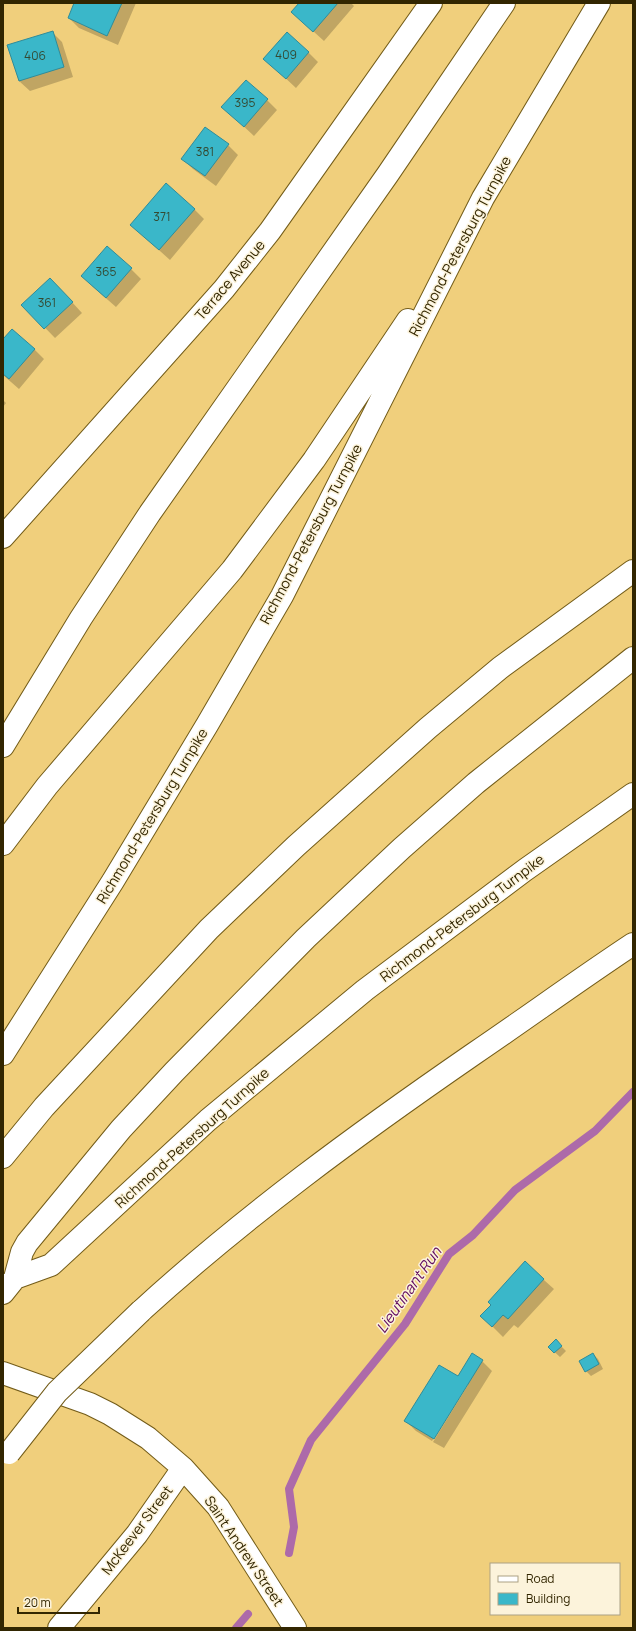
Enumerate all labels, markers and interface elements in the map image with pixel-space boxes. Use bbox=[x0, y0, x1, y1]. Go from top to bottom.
house number: 409 bbox=[275, 46, 297, 63]
house number: 406 bbox=[24, 47, 46, 64]
house number: 395 bbox=[234, 94, 256, 111]
house number: 381 bbox=[196, 143, 214, 160]
street label: Richmond-Petersburg Turnpike bbox=[404, 152, 515, 339]
house number: 371 bbox=[153, 208, 171, 225]
street label: Terrace Avenue bbox=[190, 235, 269, 324]
house number: 365 bbox=[95, 263, 117, 280]
house number: 361 bbox=[38, 294, 56, 311]
street label: Richmond-Petersburg Turnpike bbox=[255, 440, 366, 627]
street label: Richmond-Petersburg Turnpike bbox=[92, 725, 212, 907]
street label: Richmond-Petersburg Turnpike bbox=[376, 849, 548, 986]
street label: Richmond-Petersburg Turnpike bbox=[111, 1063, 273, 1212]
water label: Lieutinant Run bbox=[371, 1242, 447, 1337]
street label: McKeever Street bbox=[97, 1481, 177, 1578]
street label: Saint Andrew Street bbox=[200, 1492, 289, 1610]
legend bbox=[490, 1563, 620, 1615]
text: Road bbox=[526, 1570, 554, 1587]
scale bar bbox=[18, 1589, 99, 1615]
text: Building bbox=[526, 1590, 570, 1607]
text: 20 m bbox=[24, 1594, 51, 1611]

